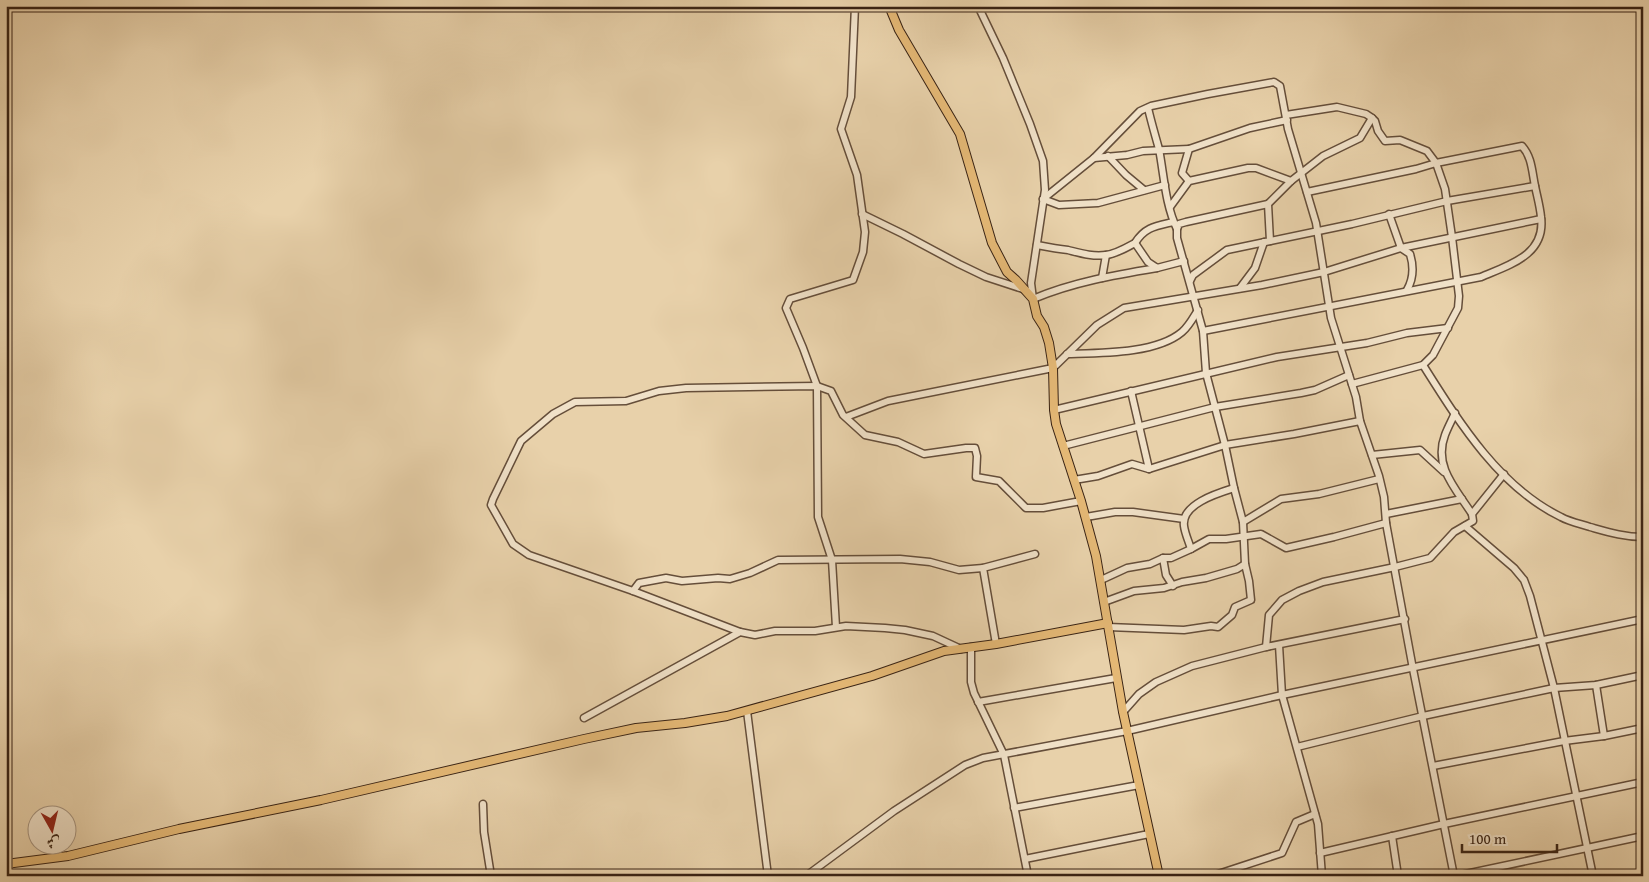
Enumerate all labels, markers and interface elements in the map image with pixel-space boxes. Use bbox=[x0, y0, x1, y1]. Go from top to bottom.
north arrow bbox=[28, 804, 78, 854]
scale bar bbox=[1462, 822, 1556, 854]
text: 100 m bbox=[1469, 828, 1507, 849]
text: ش bbox=[45, 832, 62, 854]

